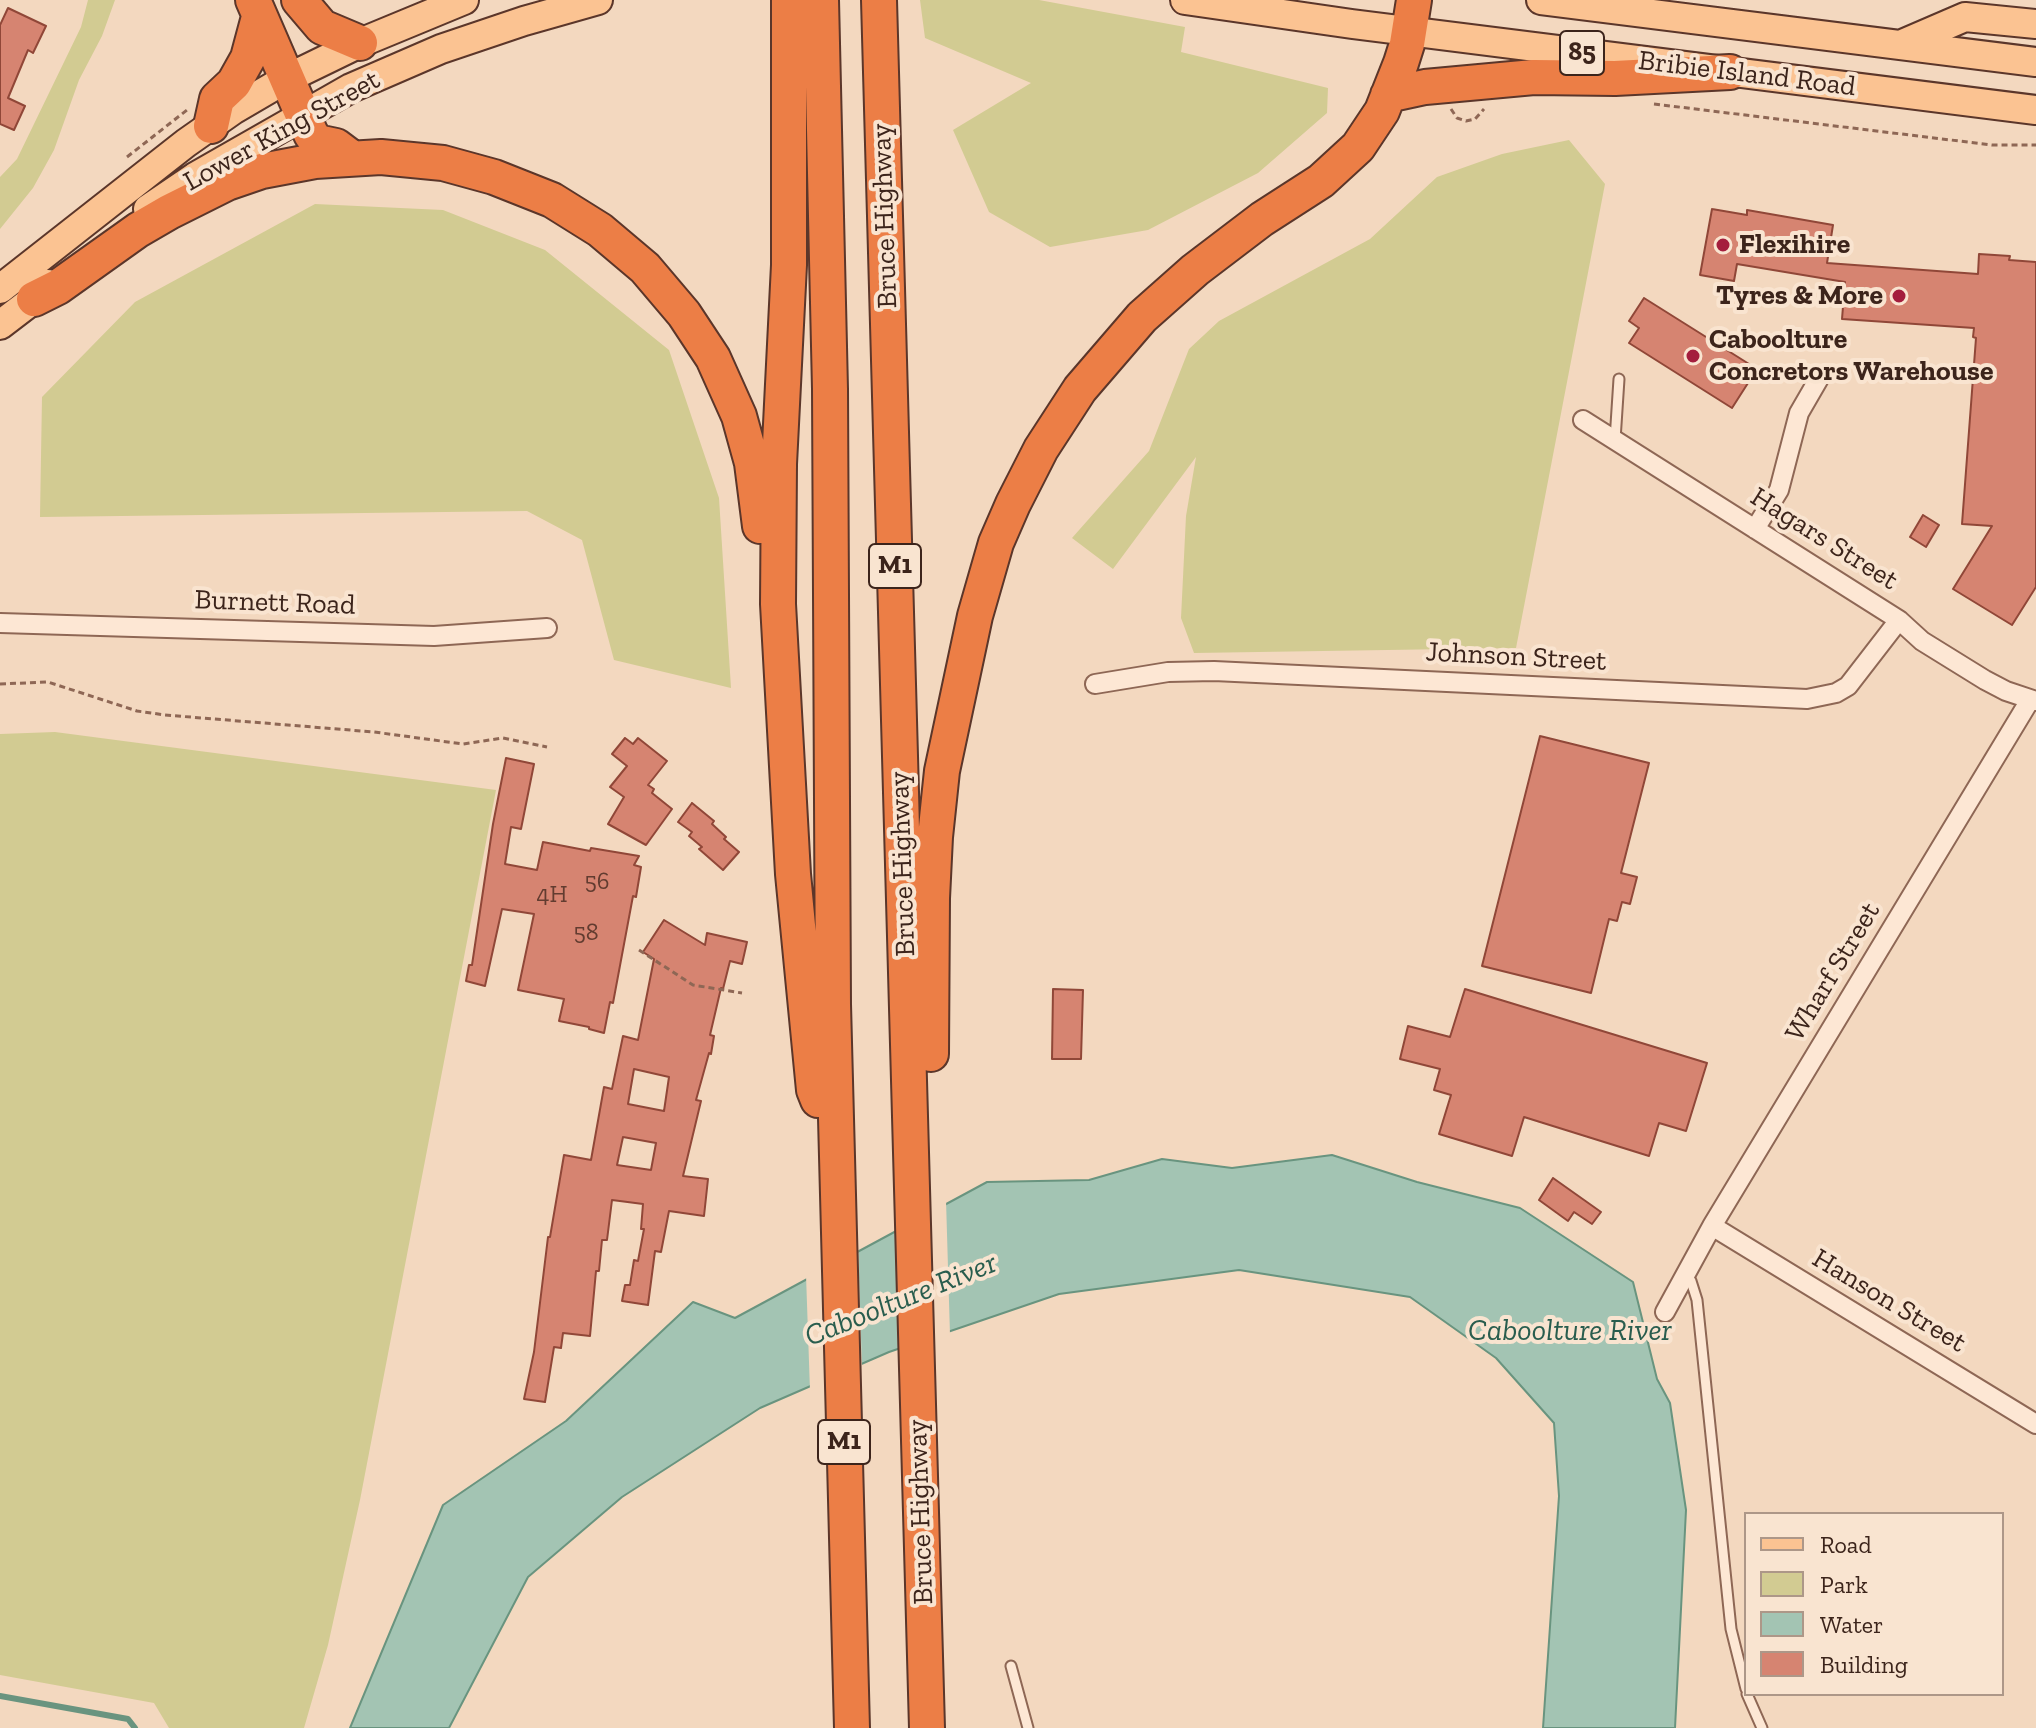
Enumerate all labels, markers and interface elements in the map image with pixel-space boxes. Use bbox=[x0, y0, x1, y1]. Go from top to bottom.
road number: 85 bbox=[1560, 31, 1604, 75]
street label: Bribie Island Road bbox=[1636, 44, 1858, 104]
street label: Lower King Street bbox=[178, 63, 386, 199]
street label: Bruce Highway bbox=[865, 123, 905, 309]
place label: Flexihire bbox=[1739, 228, 1850, 262]
marker: Flexihire bbox=[1714, 236, 1732, 254]
place label: Tyres & More bbox=[1716, 279, 1883, 313]
marker: Tyres & More bbox=[1890, 287, 1908, 305]
place label: Caboolture Concretors Warehouse bbox=[1709, 323, 1993, 389]
marker: Caboolture Concretors Warehouse bbox=[1684, 347, 1702, 365]
street label: Hagars Street bbox=[1744, 480, 1904, 598]
road number: M1 bbox=[869, 544, 921, 588]
street label: Burnett Road bbox=[194, 583, 356, 623]
street label: Johnson Street bbox=[1425, 635, 1607, 679]
street label: Bruce Highway bbox=[883, 771, 923, 957]
house number: 56 bbox=[584, 868, 610, 896]
house number: 4H bbox=[536, 881, 568, 909]
street label: Wharf Street bbox=[1778, 896, 1888, 1048]
house number: 58 bbox=[573, 919, 599, 947]
street label: Hanson Street bbox=[1806, 1242, 1972, 1360]
water label: Caboolture River bbox=[800, 1245, 1002, 1355]
water label: Caboolture River bbox=[1468, 1313, 1672, 1349]
street label: Bruce Highway bbox=[901, 1419, 941, 1605]
road number: M1 bbox=[818, 1420, 870, 1464]
legend bbox=[1744, 1512, 2004, 1696]
text: Road bbox=[1820, 1530, 1872, 1559]
text: Park bbox=[1820, 1570, 1868, 1599]
text: Water bbox=[1820, 1610, 1883, 1639]
text: Building bbox=[1820, 1650, 1908, 1679]

